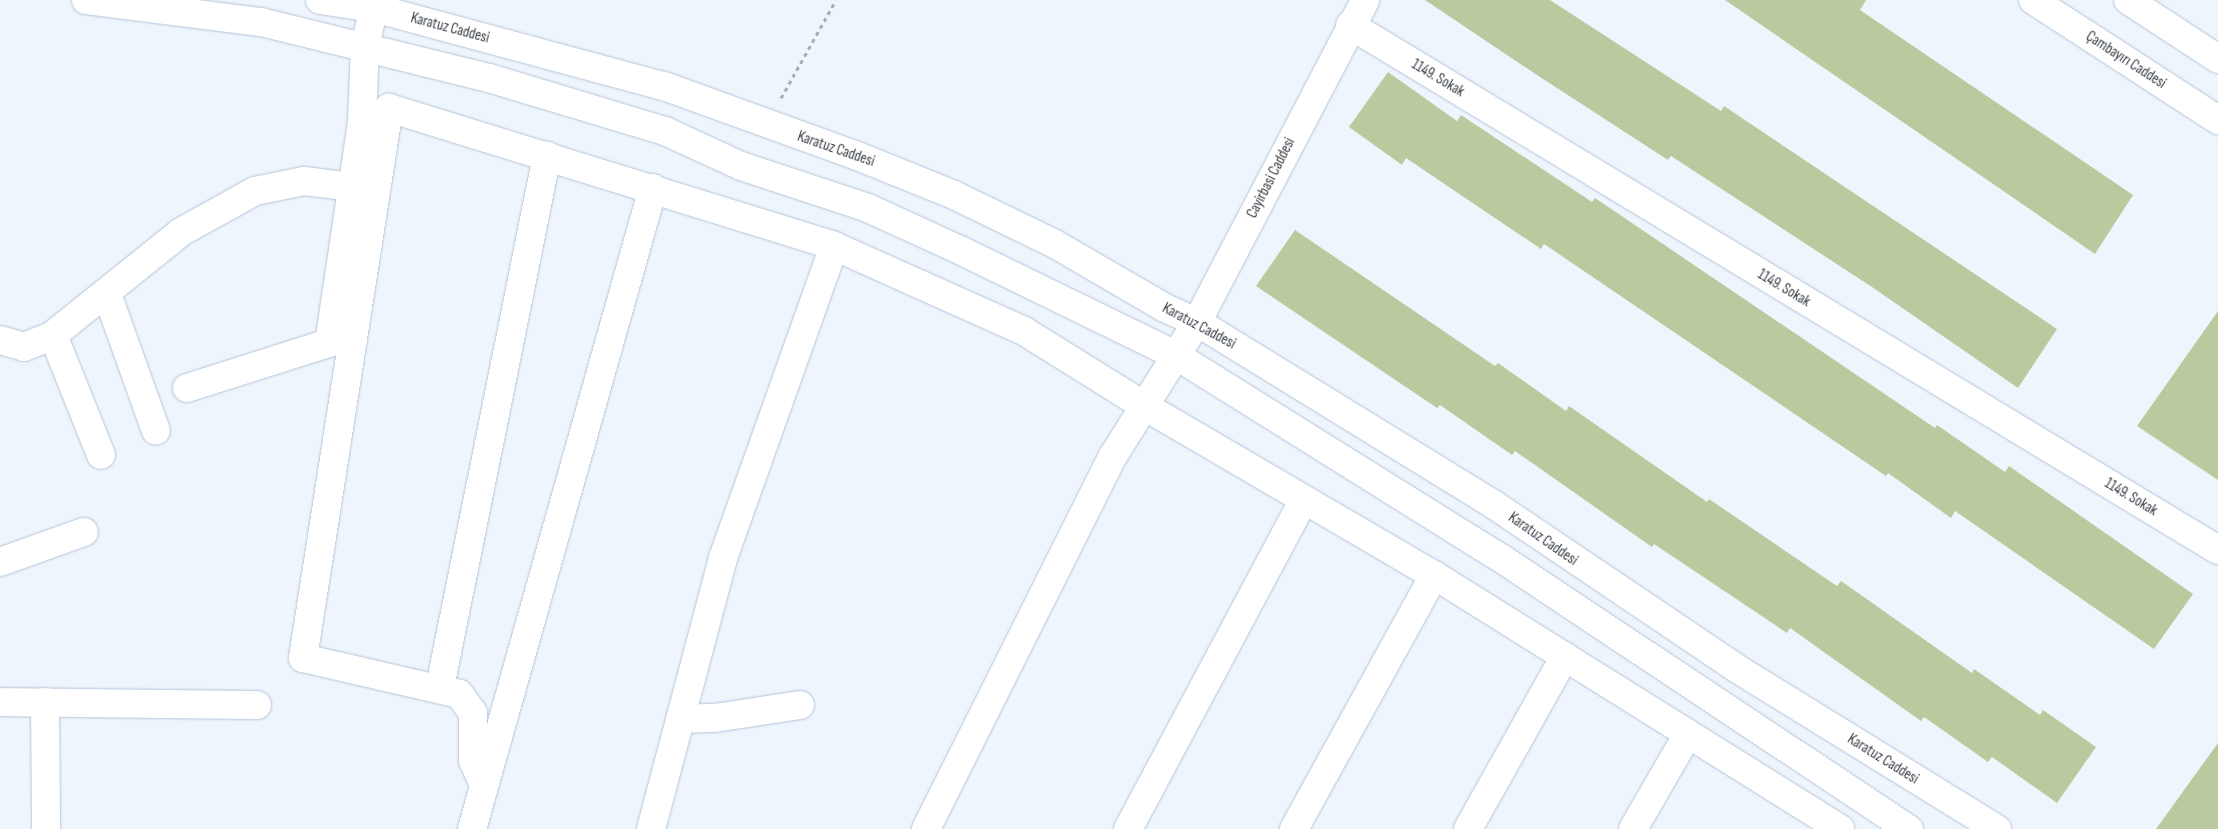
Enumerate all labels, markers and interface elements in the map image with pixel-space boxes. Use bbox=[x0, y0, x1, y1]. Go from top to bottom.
street label: Karatuz Caddesi bbox=[409, 9, 491, 47]
street label: Çambayırı Caddesi bbox=[2083, 27, 2169, 93]
street label: 1149. Sokak bbox=[1408, 55, 1468, 101]
street label: Karatuz Caddesi bbox=[795, 127, 877, 171]
street label: Cayirbasi Caddesi bbox=[1243, 135, 1299, 221]
street label: 1149. Sokak bbox=[1754, 265, 1814, 311]
street label: Karatuz Caddesi bbox=[1159, 299, 1239, 353]
street label: 1149. Sokak bbox=[2101, 474, 2161, 520]
street label: Karatuz Caddesi bbox=[1505, 509, 1581, 569]
street label: Karatuz Caddesi bbox=[1844, 730, 1922, 788]

